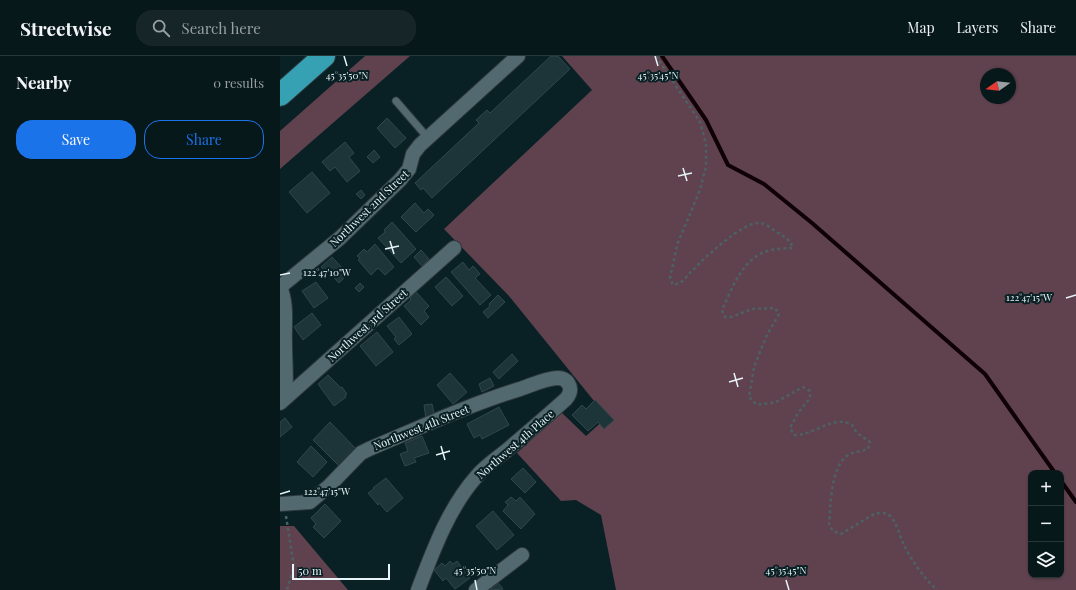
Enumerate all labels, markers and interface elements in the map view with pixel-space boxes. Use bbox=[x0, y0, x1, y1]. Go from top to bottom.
search box bbox=[136, 10, 416, 46]
text: Streetwise bbox=[20, 15, 112, 41]
icon: search bbox=[150, 17, 172, 39]
text: Search here bbox=[182, 18, 261, 38]
text: Map bbox=[907, 18, 935, 37]
text: Layers bbox=[957, 18, 998, 37]
text: Share bbox=[1020, 18, 1056, 37]
text: 45°35'50"N bbox=[326, 68, 368, 82]
text: 45°35'45"N bbox=[638, 68, 678, 82]
north arrow bbox=[980, 68, 1016, 104]
text: Nearby bbox=[16, 71, 71, 93]
text: 0 results bbox=[213, 74, 264, 91]
button: Save bbox=[16, 120, 136, 159]
button: Share bbox=[144, 120, 264, 159]
street label: Northwest 2nd Street bbox=[326, 166, 412, 250]
text: 122°47'10"W bbox=[303, 265, 352, 279]
street label: Northwest 3rd Street bbox=[324, 285, 410, 365]
text: 122°47'15"W bbox=[1006, 290, 1053, 304]
street label: Northwest 4th Street bbox=[371, 401, 471, 453]
street label: Northwest 4th Place bbox=[473, 406, 557, 482]
map controls bbox=[1028, 470, 1064, 578]
button: + bbox=[1028, 470, 1064, 506]
text: 122°47'15"W bbox=[304, 484, 351, 498]
button: − bbox=[1028, 506, 1064, 542]
button: layers bbox=[1028, 542, 1064, 578]
scale bar bbox=[292, 562, 390, 581]
text: 50 m bbox=[298, 563, 322, 578]
text: 45°35'50"N bbox=[454, 563, 496, 577]
text: 45°35'45"N bbox=[766, 563, 806, 577]

